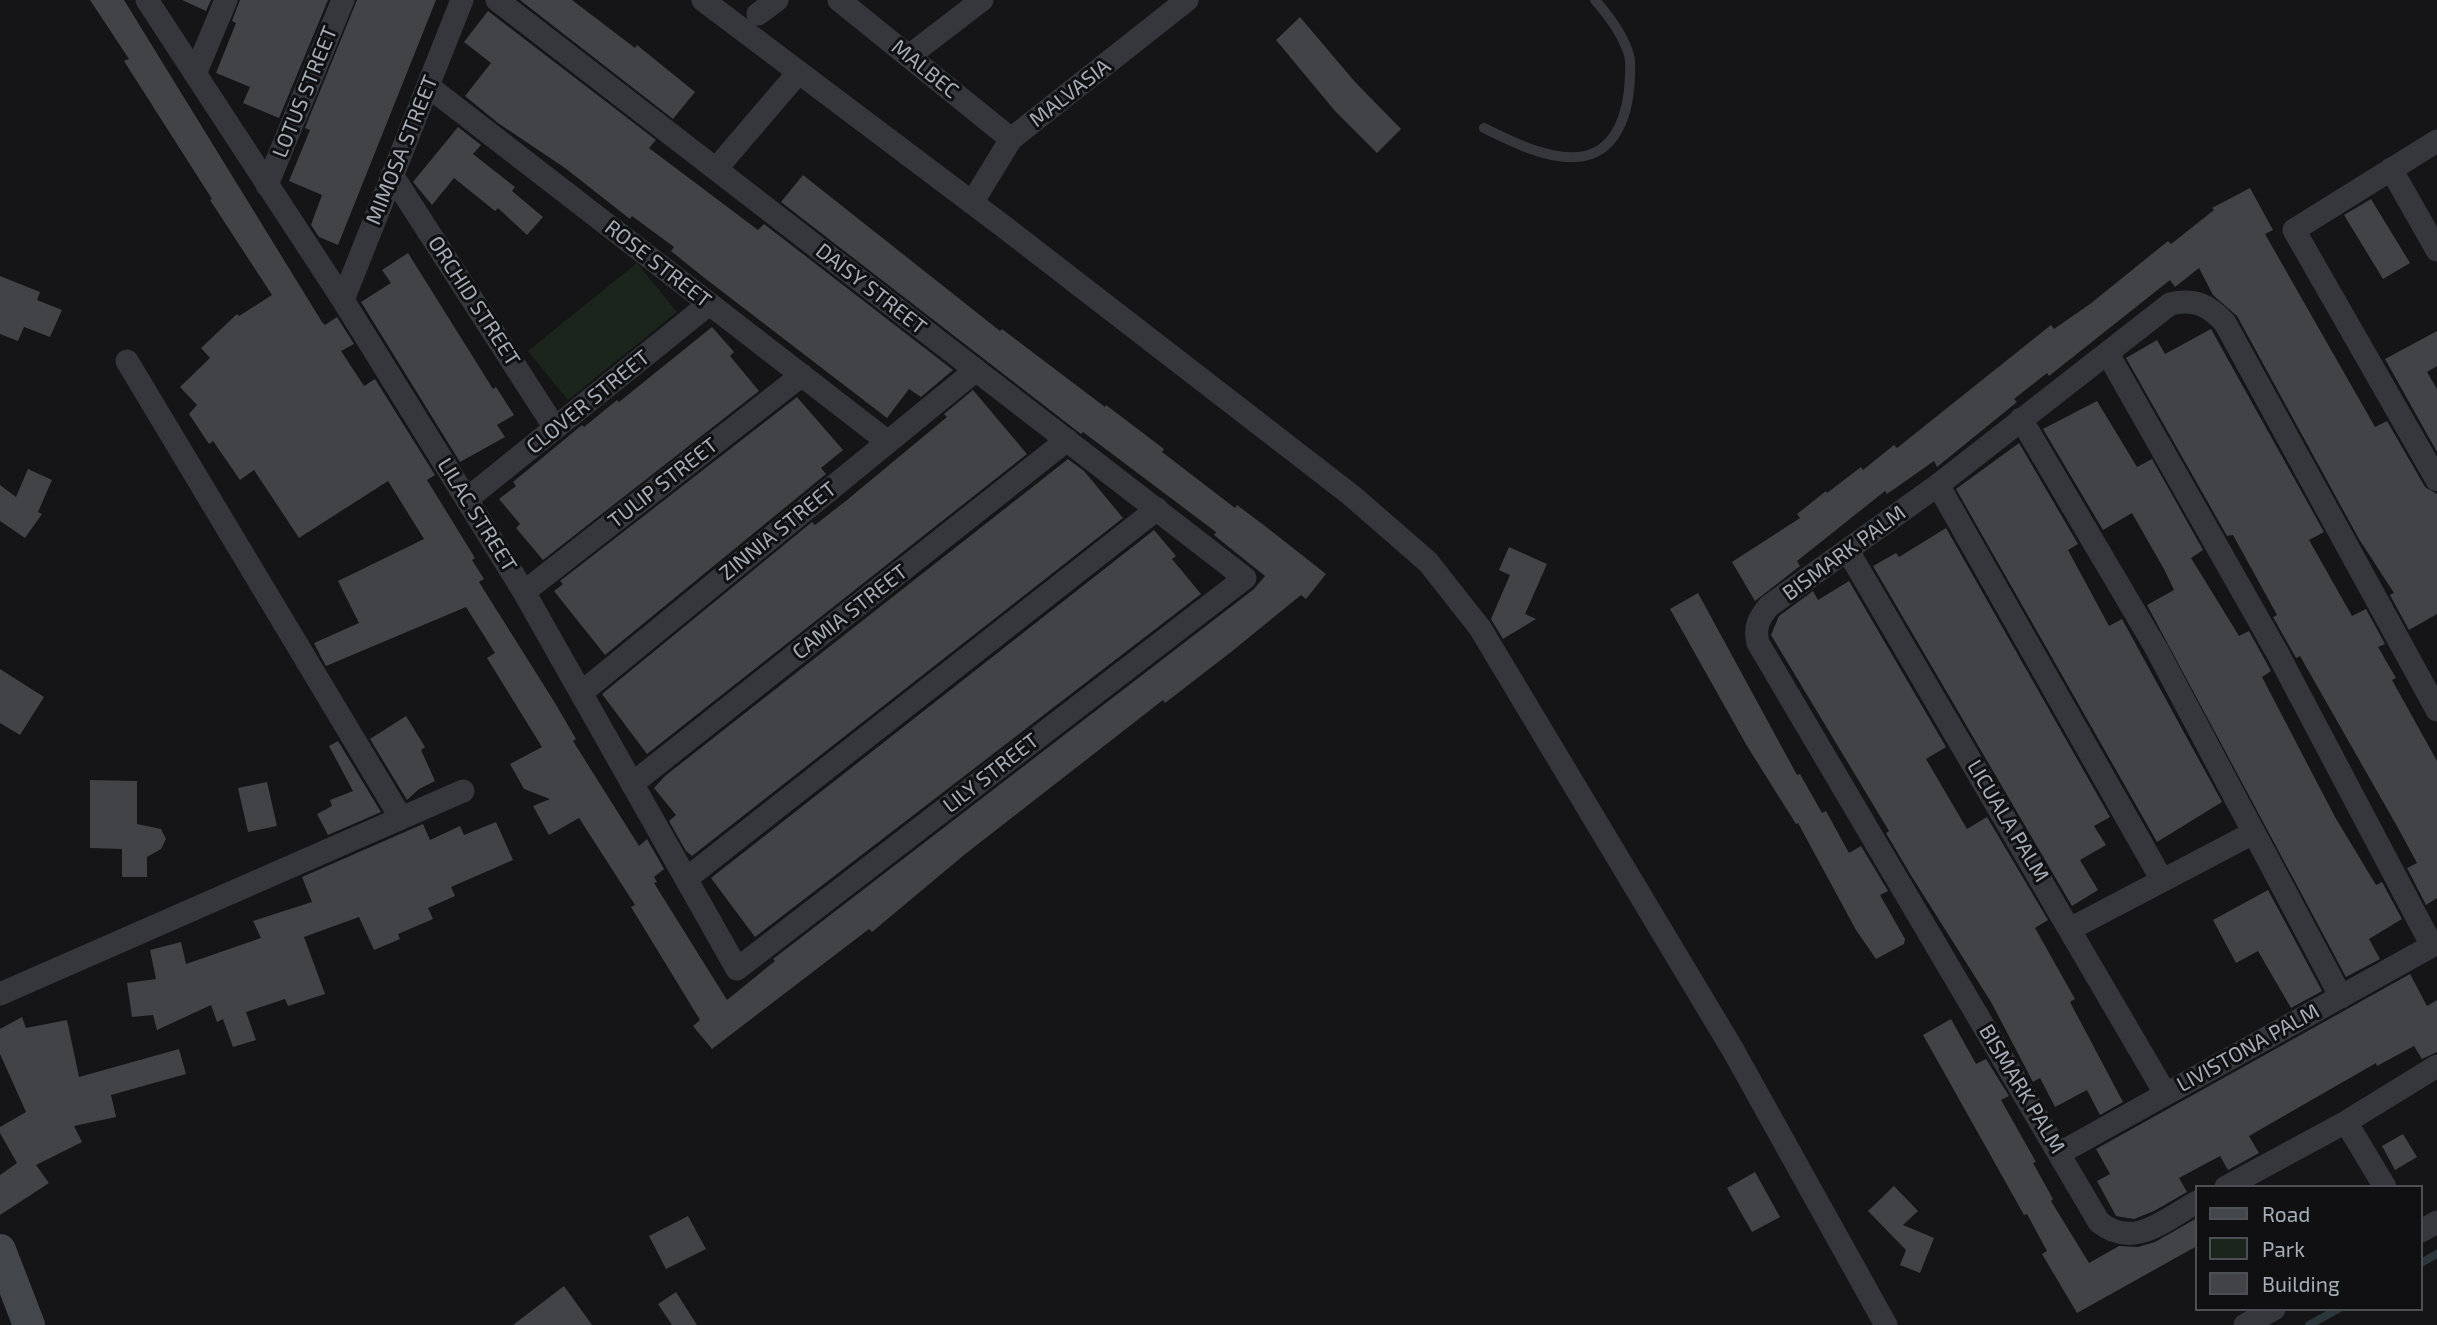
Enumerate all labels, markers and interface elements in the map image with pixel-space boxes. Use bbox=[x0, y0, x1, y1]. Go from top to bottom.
street label: LOTUS STREET bbox=[267, 23, 343, 161]
street label: MALBEC bbox=[886, 34, 964, 104]
street label: MALVASIA bbox=[1024, 54, 1116, 132]
street label: MIMOSA STREET bbox=[361, 72, 443, 228]
street label: ROSE STREET bbox=[600, 215, 716, 313]
street label: ORCHID STREET bbox=[423, 231, 525, 371]
street label: DAISY STREET bbox=[811, 238, 931, 340]
street label: CLOVER STREET bbox=[521, 345, 655, 459]
street label: TULIP STREET bbox=[603, 432, 723, 534]
street label: LILAC STREET bbox=[432, 453, 522, 577]
street label: ZINNIA STREET bbox=[715, 476, 841, 586]
street label: BISMARK PALM bbox=[1778, 500, 1910, 606]
street label: CAMIA STREET bbox=[787, 559, 913, 665]
street label: LILY STREET bbox=[938, 728, 1044, 818]
street label: LICUALA PALM bbox=[1962, 755, 2054, 887]
street label: LIVISTONA PALM bbox=[2172, 998, 2324, 1098]
street label: BISMARK PALM bbox=[1974, 1020, 2070, 1158]
legend bbox=[2196, 1185, 2423, 1311]
text: Road bbox=[2262, 1201, 2310, 1226]
text: Park bbox=[2262, 1236, 2305, 1261]
text: Building bbox=[2262, 1271, 2340, 1296]

